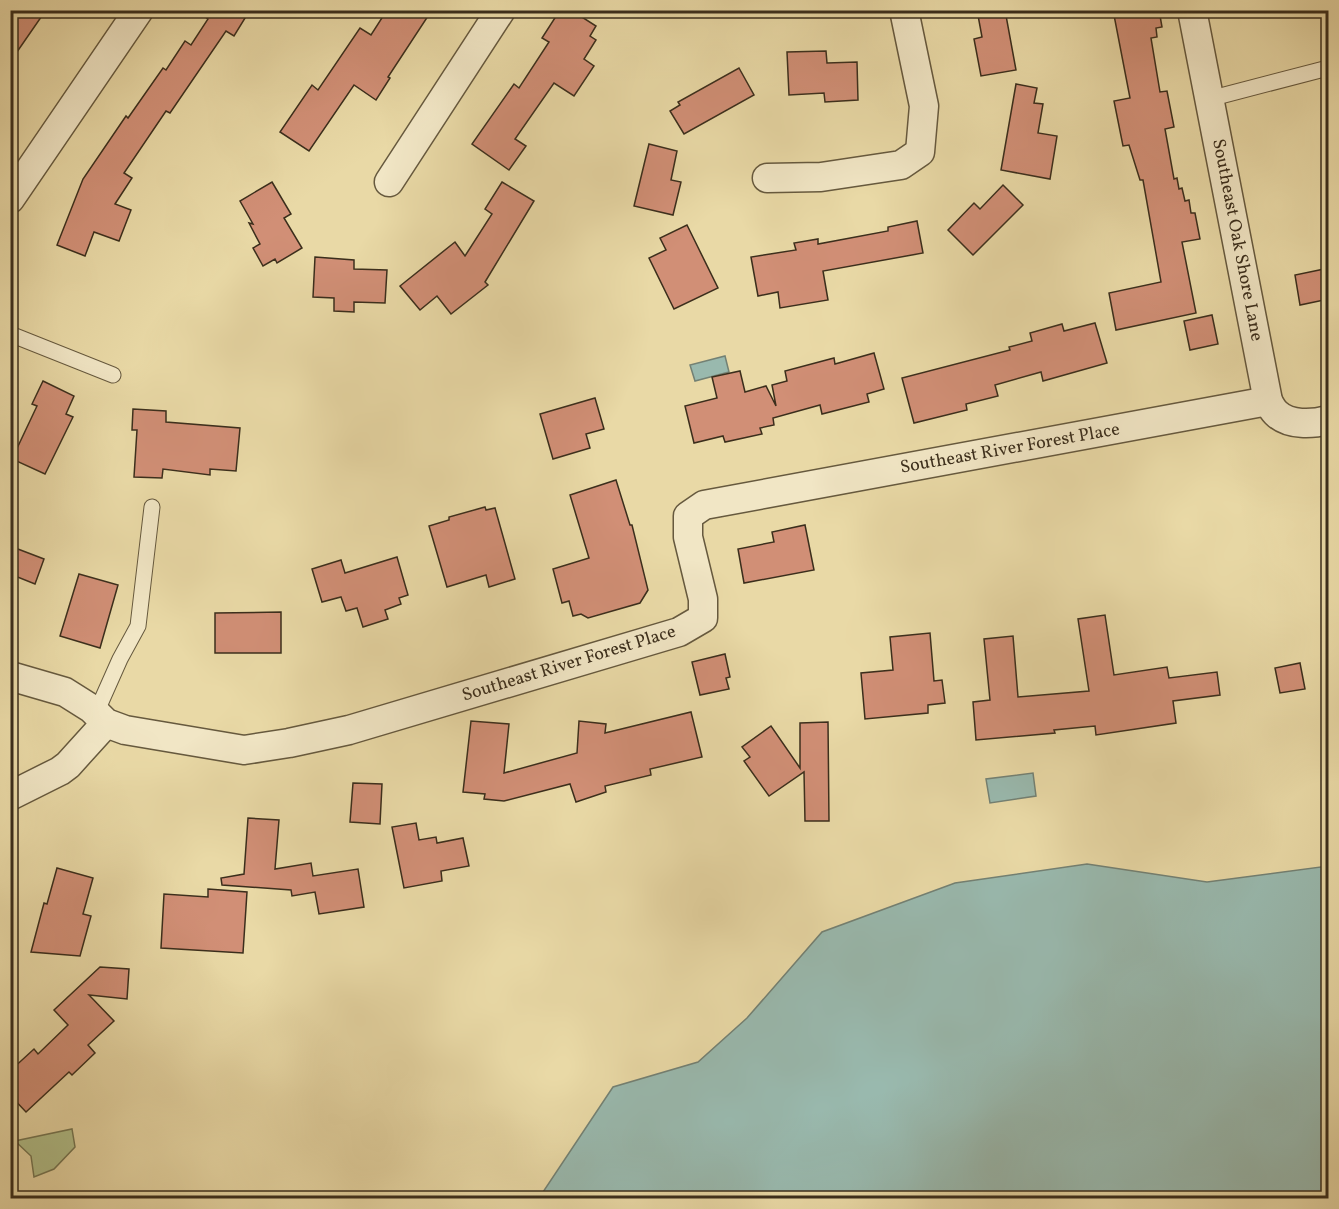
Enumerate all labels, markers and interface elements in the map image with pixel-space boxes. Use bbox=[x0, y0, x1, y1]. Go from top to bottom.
street label: Southeast Oak Shore Lane bbox=[1205, 137, 1269, 343]
street label: Southeast River Forest Place bbox=[898, 417, 1122, 481]
street label: Southeast River Forest Place bbox=[459, 620, 679, 708]

